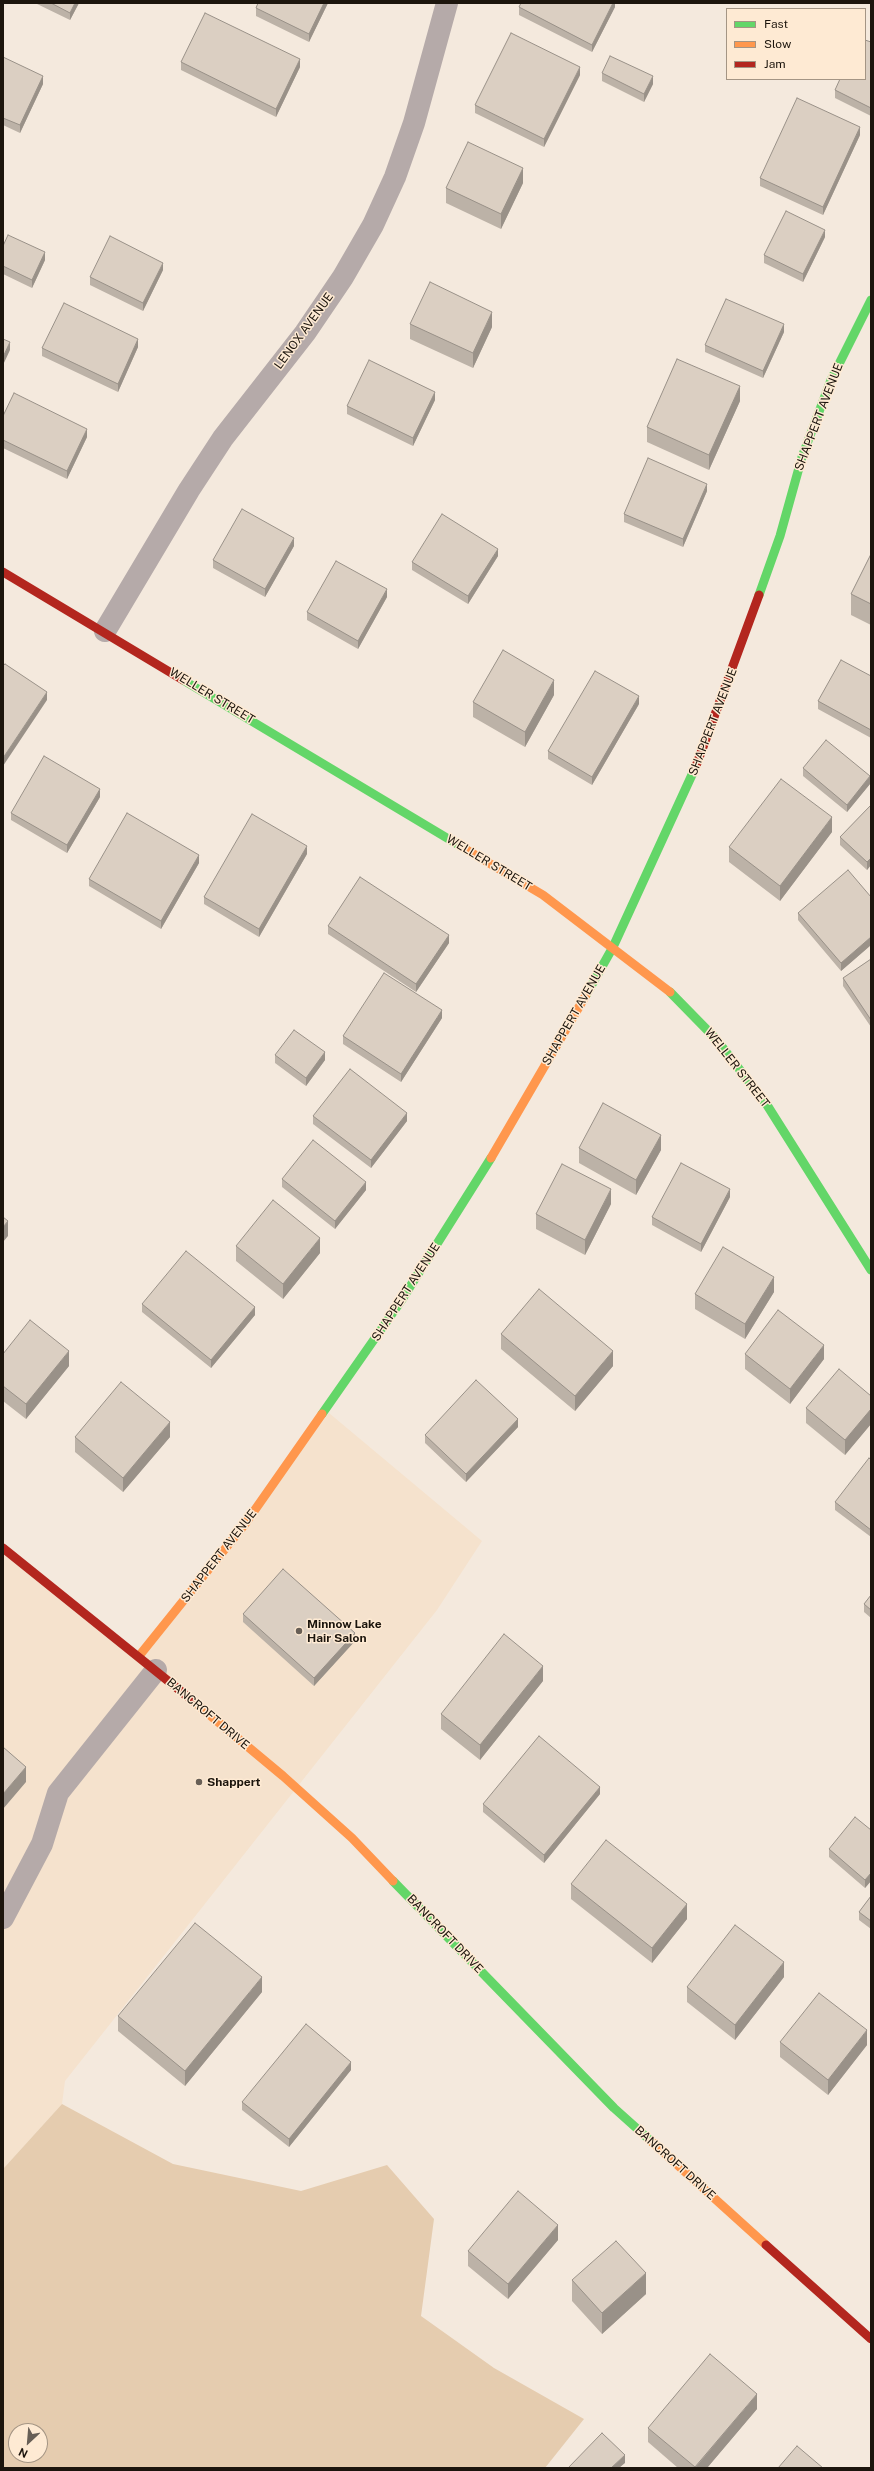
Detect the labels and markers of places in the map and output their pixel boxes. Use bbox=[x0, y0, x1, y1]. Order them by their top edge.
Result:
place label: Minnow Lake Hair Salon bbox=[307, 1617, 382, 1645]
marker: Minnow Lake Hair Salon bbox=[294, 1626, 304, 1636]
place label: Shappert bbox=[207, 1775, 261, 1789]
marker: Shappert bbox=[194, 1777, 204, 1787]

